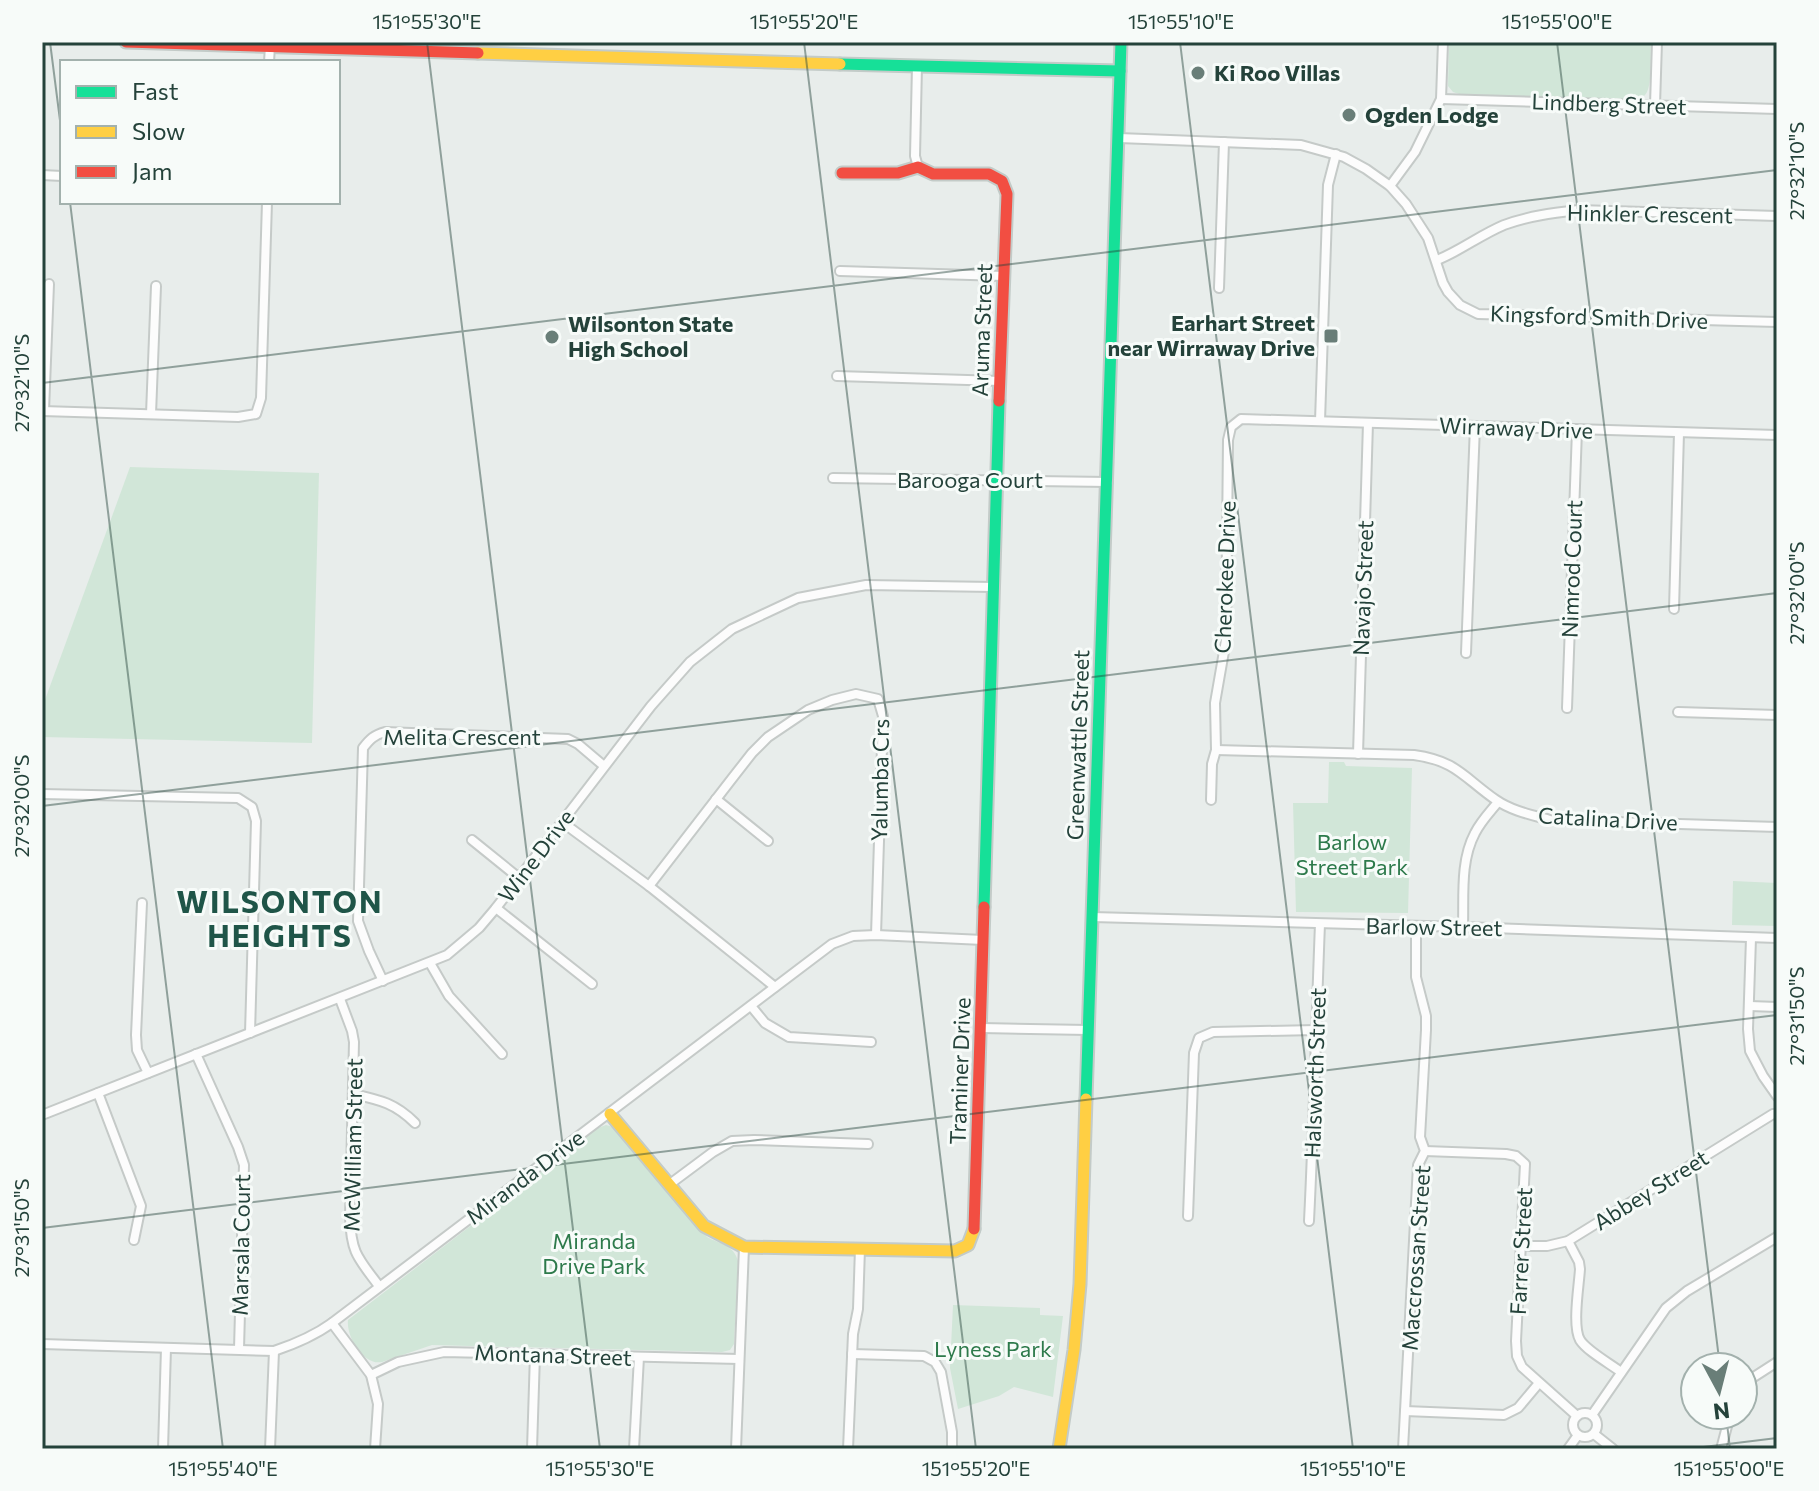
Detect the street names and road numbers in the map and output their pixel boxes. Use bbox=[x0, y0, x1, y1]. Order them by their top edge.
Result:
street label: Lindberg Street bbox=[1531, 87, 1687, 120]
street label: Hinkler Crescent bbox=[1567, 199, 1733, 228]
street label: Aruma Street bbox=[966, 263, 997, 397]
street label: Kingsford Smith Drive bbox=[1489, 299, 1709, 334]
street label: Wirraway Drive bbox=[1439, 411, 1593, 444]
street label: Barooga Court bbox=[897, 466, 1043, 493]
street label: Nimrod Court bbox=[1556, 499, 1587, 639]
street label: Cherokee Drive bbox=[1208, 500, 1241, 654]
street label: Navajo Street bbox=[1347, 520, 1378, 656]
street label: Greenwattle Street bbox=[1061, 649, 1094, 841]
street label: Yalumba Crs bbox=[865, 718, 894, 842]
street label: Melita Crescent bbox=[383, 723, 541, 750]
street label: Catalina Drive bbox=[1538, 801, 1679, 836]
street label: Wine Drive bbox=[492, 804, 579, 908]
street label: Barlow Street bbox=[1365, 912, 1503, 941]
street label: Halsworth Street bbox=[1298, 987, 1331, 1159]
street label: Traminer Drive bbox=[943, 997, 976, 1145]
street label: McWilliam Street bbox=[337, 1058, 368, 1232]
street label: Miranda Drive bbox=[460, 1123, 589, 1230]
street label: Abbey Street bbox=[1588, 1144, 1713, 1236]
street label: Maccrossan Street bbox=[1396, 1164, 1435, 1352]
street label: Marsala Court bbox=[226, 1174, 255, 1316]
street label: Farrer Street bbox=[1504, 1187, 1537, 1315]
street label: Montana Street bbox=[474, 1338, 632, 1371]

